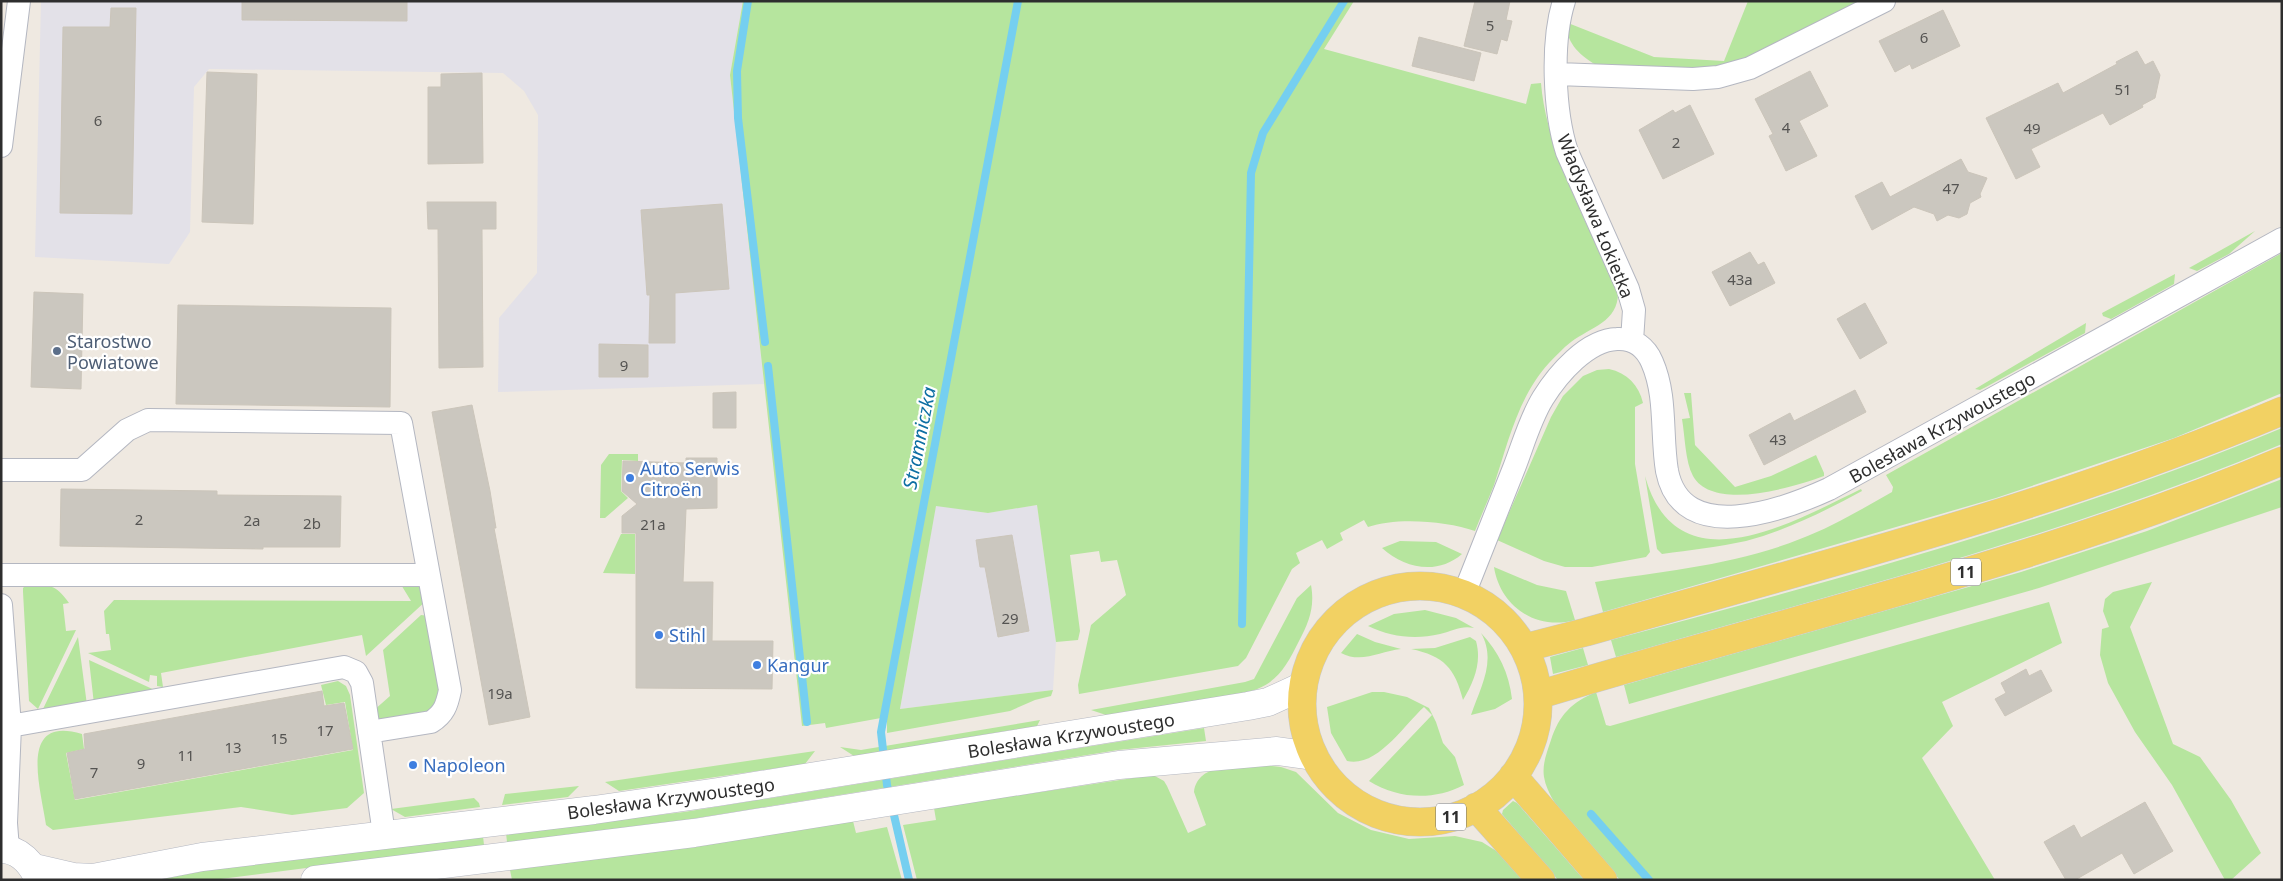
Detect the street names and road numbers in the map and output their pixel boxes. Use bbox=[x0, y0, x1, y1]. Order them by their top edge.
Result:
street label: Władysława Łokietka bbox=[1552, 130, 1640, 302]
street label: Bolesława Krzywoustego bbox=[1845, 366, 2039, 488]
road number: 11 bbox=[1951, 558, 1981, 586]
street label: Bolesława Krzywoustego bbox=[966, 707, 1176, 763]
street label: Bolesława Krzywoustego bbox=[566, 772, 776, 824]
road number: 11 bbox=[1436, 804, 1466, 830]

